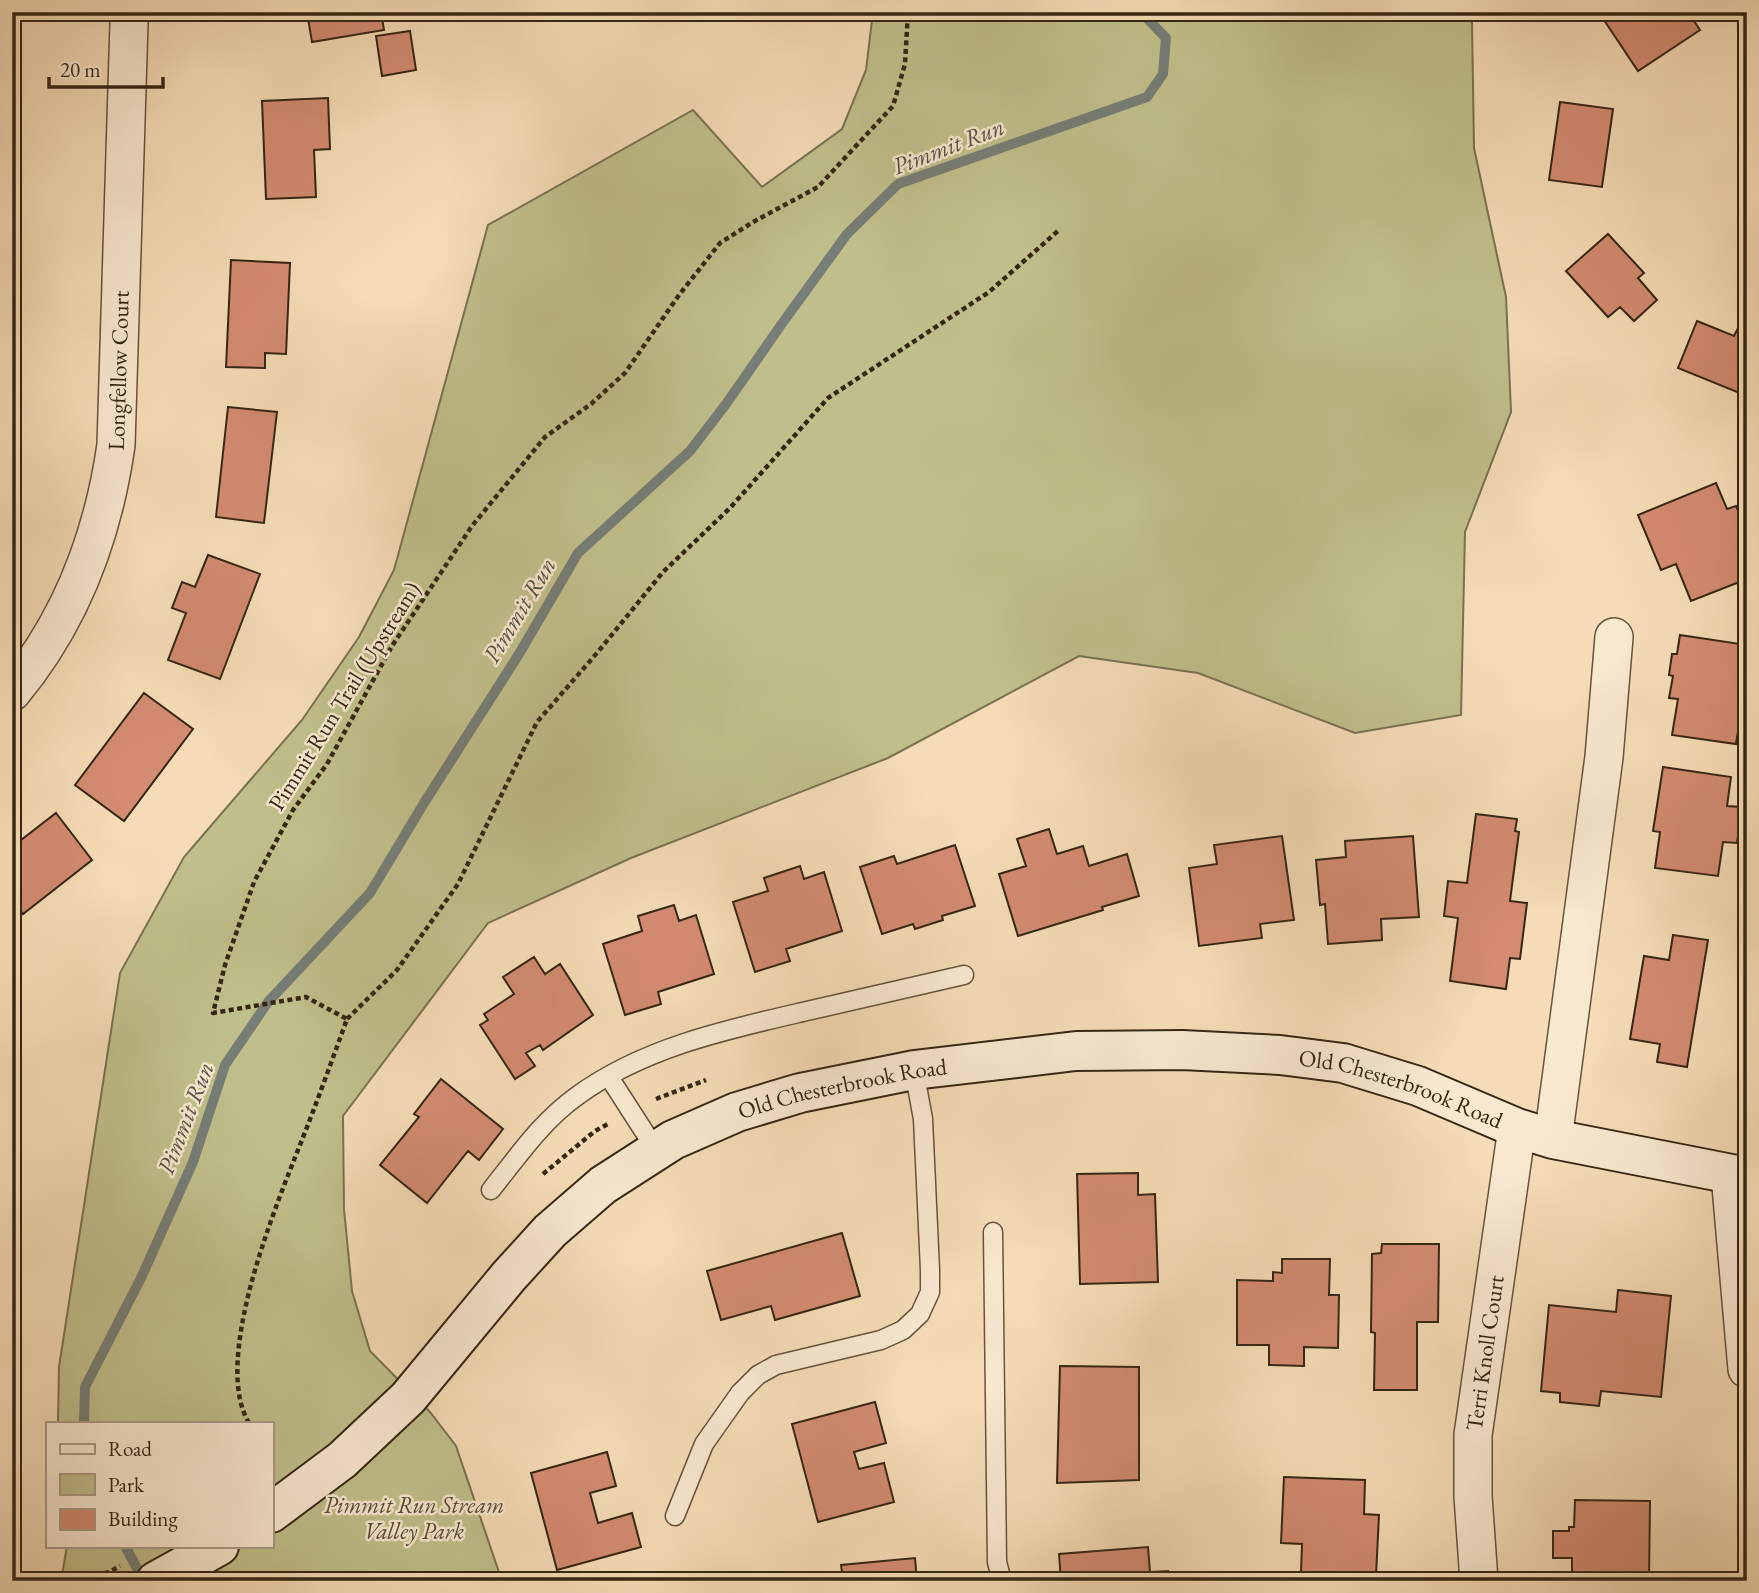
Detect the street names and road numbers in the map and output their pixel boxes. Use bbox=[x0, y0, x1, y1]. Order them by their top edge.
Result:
street label: Longfellow Court bbox=[101, 289, 136, 451]
street label: Pimmit Run Trail (Upstream) bbox=[261, 576, 427, 816]
street label: Old Chesterbrook Road bbox=[1297, 1043, 1508, 1135]
street label: Old Chesterbrook Road bbox=[734, 1051, 949, 1126]
street label: Terri Knoll Court bbox=[1459, 1272, 1511, 1433]

